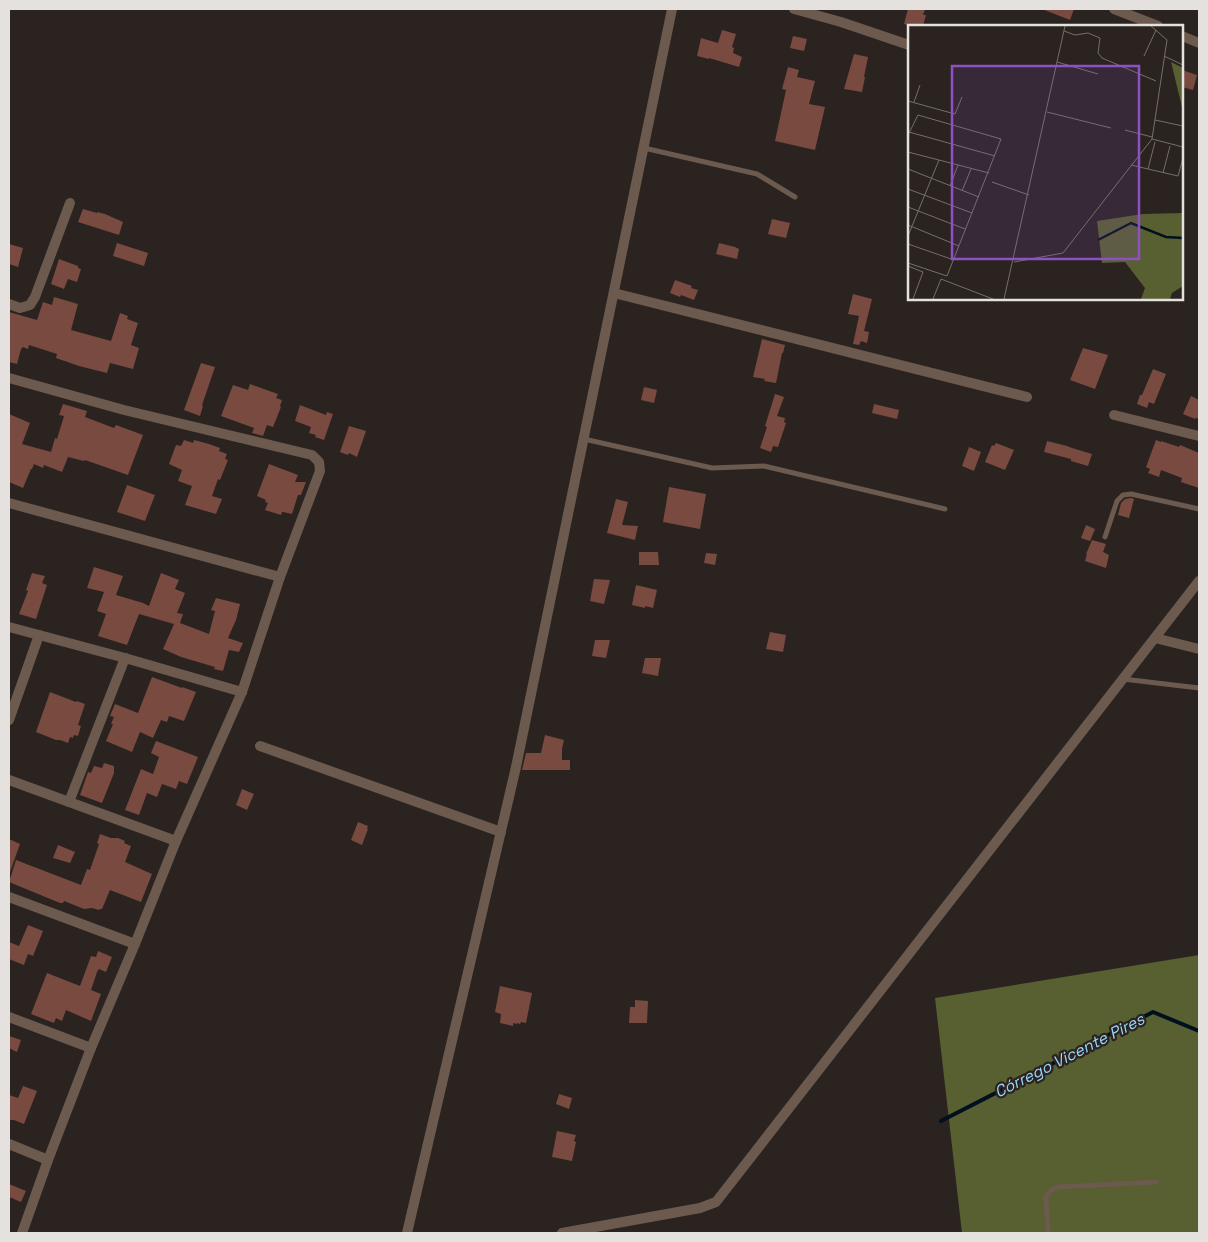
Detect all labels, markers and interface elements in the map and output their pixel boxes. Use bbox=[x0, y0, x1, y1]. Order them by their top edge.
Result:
inset map bbox=[908, 25, 1183, 300]
water label: Córrego Vicente Pires bbox=[991, 1008, 1148, 1102]

